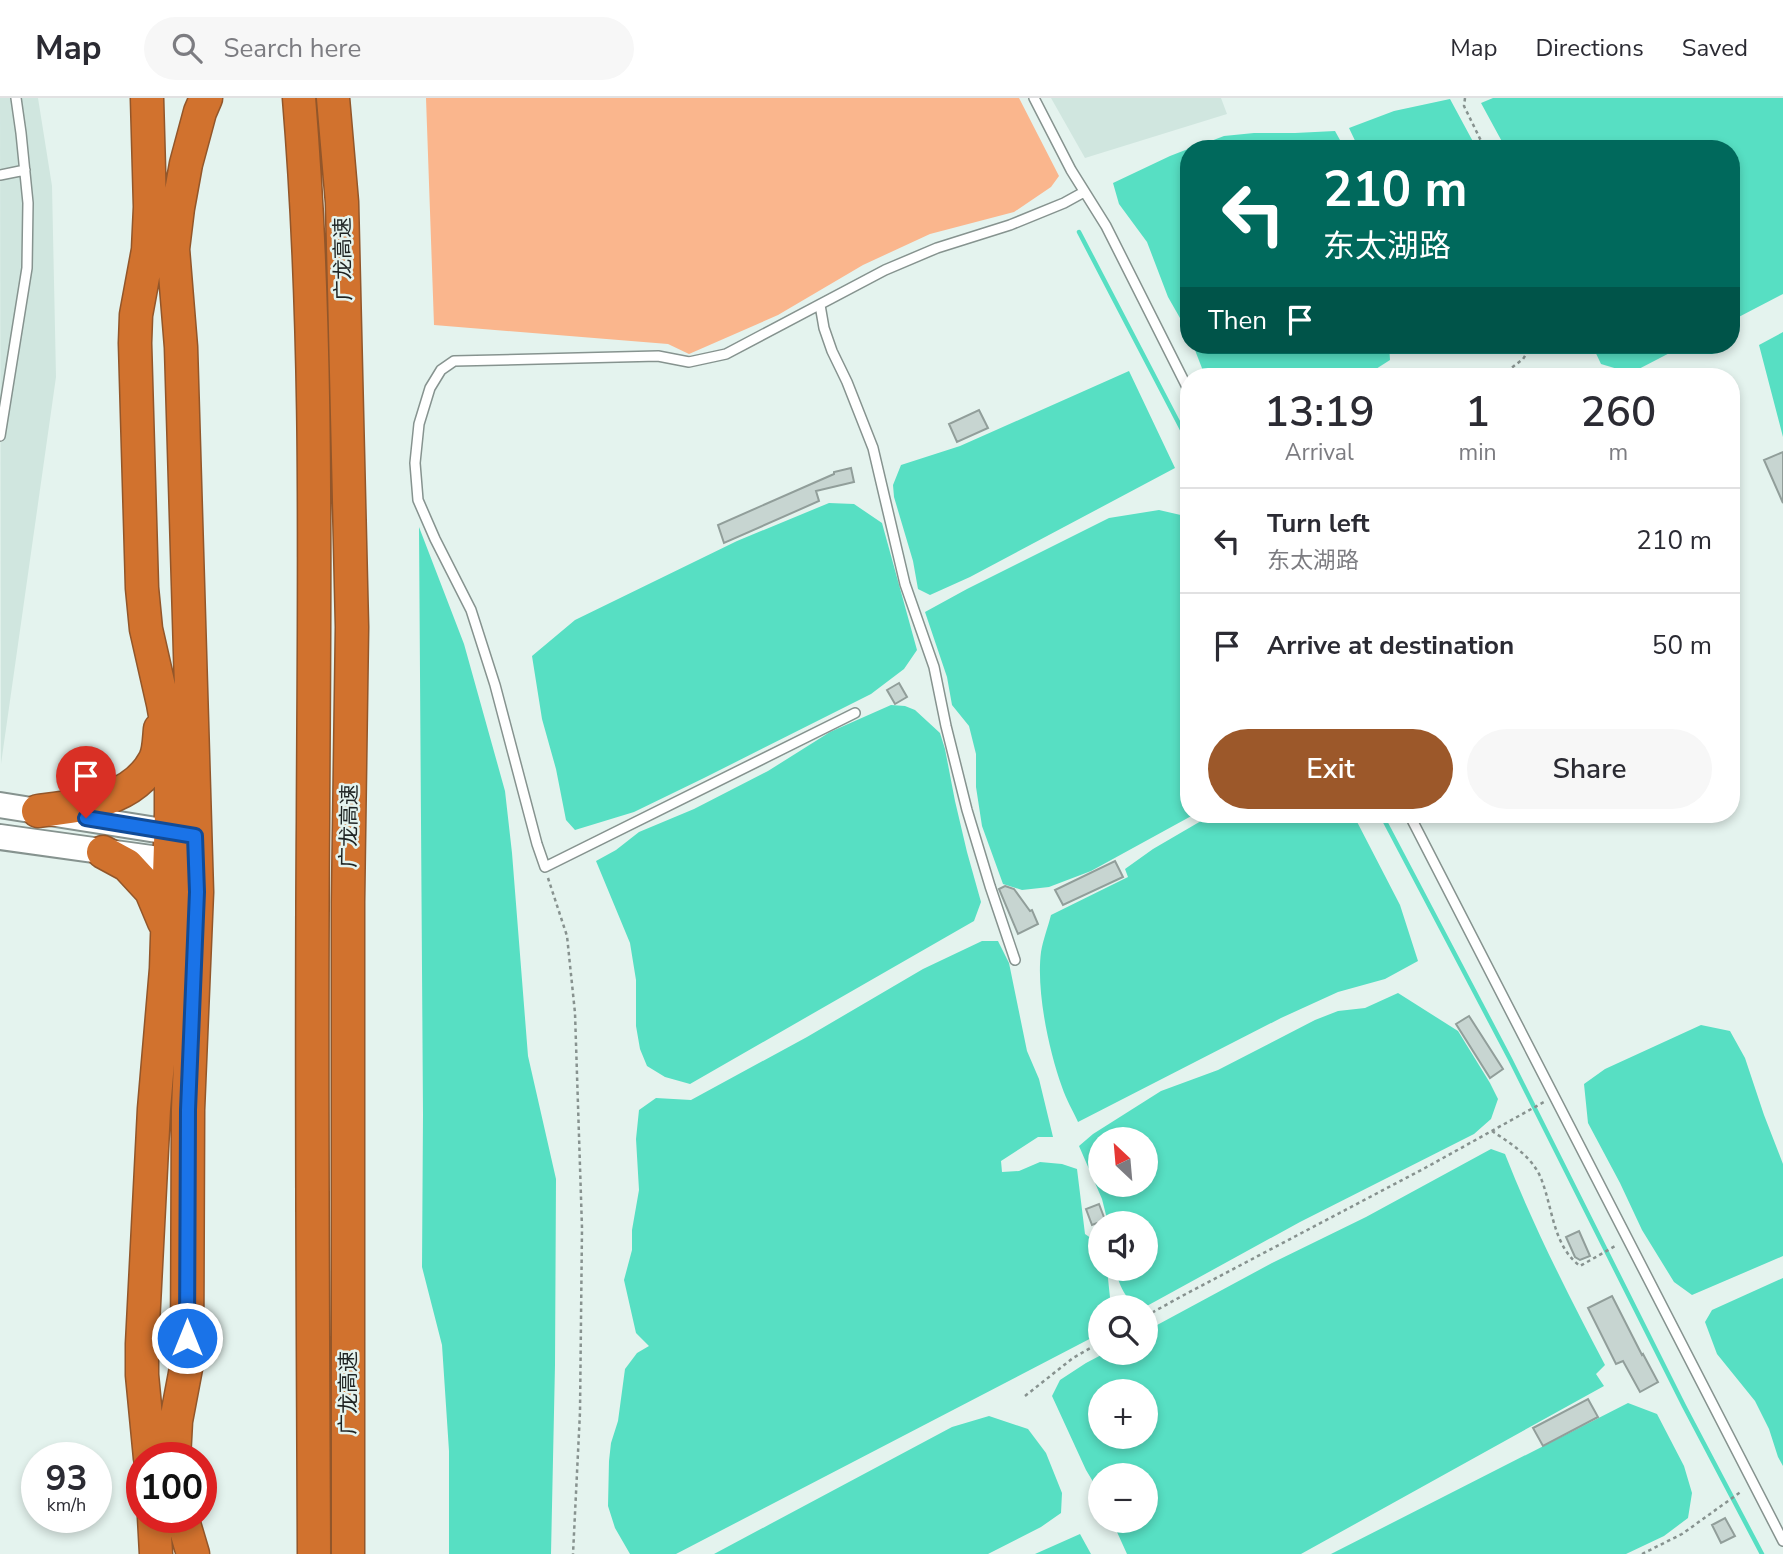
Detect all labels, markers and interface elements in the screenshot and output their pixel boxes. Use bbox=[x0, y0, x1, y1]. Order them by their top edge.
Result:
search box bbox=[144, 17, 634, 80]
text: Map bbox=[35, 26, 102, 71]
icon: search bbox=[168, 29, 206, 67]
text: Search here bbox=[224, 31, 361, 66]
text: Map bbox=[1450, 32, 1497, 64]
text: Directions bbox=[1535, 32, 1644, 64]
text: Saved bbox=[1682, 32, 1748, 64]
text: 210 m bbox=[1323, 156, 1467, 223]
icon: left bbox=[1208, 168, 1299, 259]
street label: 广龙高速 bbox=[328, 217, 358, 301]
text: 东太湖路 bbox=[1323, 225, 1451, 268]
icon: arrive bbox=[1281, 301, 1319, 339]
text: Then bbox=[1208, 303, 1267, 338]
text: 13:19 bbox=[1264, 384, 1375, 441]
text: 1 bbox=[1465, 384, 1490, 441]
text: 260 bbox=[1580, 384, 1656, 441]
text: Arrival bbox=[1285, 437, 1354, 468]
text: min bbox=[1459, 437, 1497, 468]
text: m bbox=[1608, 437, 1628, 468]
text: Turn left bbox=[1267, 506, 1370, 541]
icon: left bbox=[1208, 522, 1246, 560]
text: 210 m bbox=[1636, 523, 1712, 558]
text: 东太湖路 bbox=[1267, 545, 1359, 576]
icon: arrive bbox=[1208, 627, 1246, 665]
text: Arrive at destination bbox=[1267, 628, 1514, 663]
text: 50 m bbox=[1652, 628, 1712, 663]
button: Exit bbox=[1208, 729, 1453, 809]
button: Share bbox=[1467, 729, 1712, 809]
pin bbox=[56, 746, 116, 818]
icon: arrive bbox=[67, 757, 105, 795]
street label: 广龙高速 bbox=[334, 784, 364, 868]
north arrow bbox=[1088, 1127, 1158, 1197]
map controls bbox=[1088, 1127, 1158, 1533]
button: sound bbox=[1088, 1211, 1158, 1281]
button: search bbox=[1088, 1295, 1158, 1365]
position arrow bbox=[150, 1301, 224, 1375]
street label: 广龙高速 bbox=[334, 1351, 362, 1435]
button: + bbox=[1088, 1379, 1158, 1449]
speed limit sign: 100 bbox=[126, 1442, 217, 1533]
text: 93 bbox=[45, 1455, 88, 1502]
button: − bbox=[1088, 1463, 1158, 1533]
text: km/h bbox=[47, 1493, 86, 1517]

